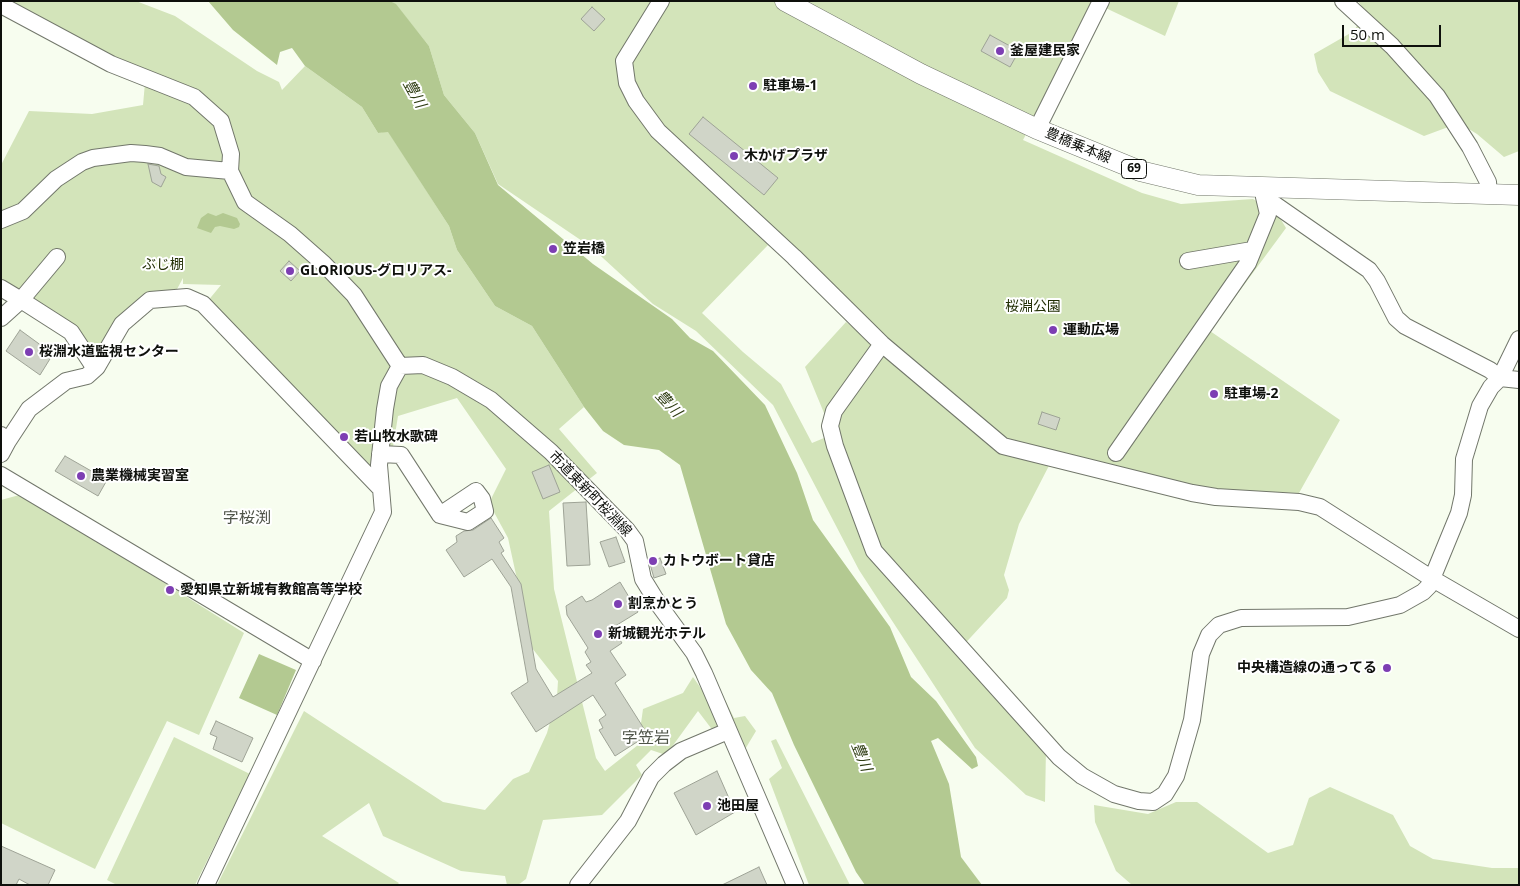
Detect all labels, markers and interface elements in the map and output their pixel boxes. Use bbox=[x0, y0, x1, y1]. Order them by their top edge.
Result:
scale bar bbox=[1345, 15, 1444, 47]
text: 50 m bbox=[1350, 24, 1385, 44]
place label: 釜屋建民家 bbox=[1010, 43, 1080, 59]
marker: 釜屋建民家 bbox=[994, 45, 1006, 57]
water label: 豊川 bbox=[399, 77, 429, 111]
place label: 駐車場-1 bbox=[763, 78, 818, 94]
marker: 駐車場-1 bbox=[747, 80, 759, 92]
street label: 豊橋乗本線 bbox=[1043, 125, 1113, 167]
place label: 木かげプラザ bbox=[744, 148, 828, 164]
marker: 木かげプラザ bbox=[728, 150, 740, 162]
road number: 69 bbox=[1122, 160, 1146, 178]
place label: 笠岩橋 bbox=[563, 241, 605, 257]
marker: 笠岩橋 bbox=[547, 243, 559, 255]
park label: ぶじ棚 bbox=[142, 257, 184, 273]
place label: GLORIOUS-グロリアス- bbox=[300, 263, 452, 279]
marker: GLORIOUS-グロリアス- bbox=[284, 265, 296, 277]
park label: 桜淵公園 bbox=[1005, 299, 1061, 315]
place label: 運動広場 bbox=[1063, 322, 1119, 338]
marker: 運動広場 bbox=[1047, 324, 1059, 336]
place label: 桜淵水道監視センター bbox=[39, 344, 179, 360]
marker: 桜淵水道監視センター bbox=[23, 346, 35, 358]
place label: 駐車場-2 bbox=[1224, 386, 1279, 402]
water label: 豊川 bbox=[651, 387, 685, 421]
marker: 駐車場-2 bbox=[1208, 388, 1220, 400]
place label: 若山牧水歌碑 bbox=[354, 429, 438, 445]
marker: 若山牧水歌碑 bbox=[338, 431, 350, 443]
street label: 市道東新町桜淵線 bbox=[545, 448, 635, 540]
place label: 農業機械実習室 bbox=[91, 468, 189, 484]
marker: 農業機械実習室 bbox=[75, 470, 87, 482]
district label: 字桜渕 bbox=[223, 508, 271, 528]
place label: カトウボート貸店 bbox=[663, 553, 775, 569]
marker: カトウボート貸店 bbox=[647, 555, 659, 567]
place label: 愛知県立新城有教館高等学校 bbox=[180, 582, 362, 598]
marker: 愛知県立新城有教館高等学校 bbox=[164, 584, 176, 596]
place label: 割烹かとう bbox=[628, 596, 698, 612]
marker: 割烹かとう bbox=[612, 598, 624, 610]
place label: 新城観光ホテル bbox=[608, 626, 706, 642]
marker: 新城観光ホテル bbox=[592, 628, 604, 640]
place label: 中央構造線の通ってる bbox=[1237, 660, 1377, 676]
marker: 中央構造線の通ってる bbox=[1381, 662, 1393, 674]
district label: 字笠岩 bbox=[622, 728, 670, 748]
water label: 豊川 bbox=[847, 740, 875, 774]
place label: 池田屋 bbox=[717, 798, 759, 814]
marker: 池田屋 bbox=[701, 800, 713, 812]

